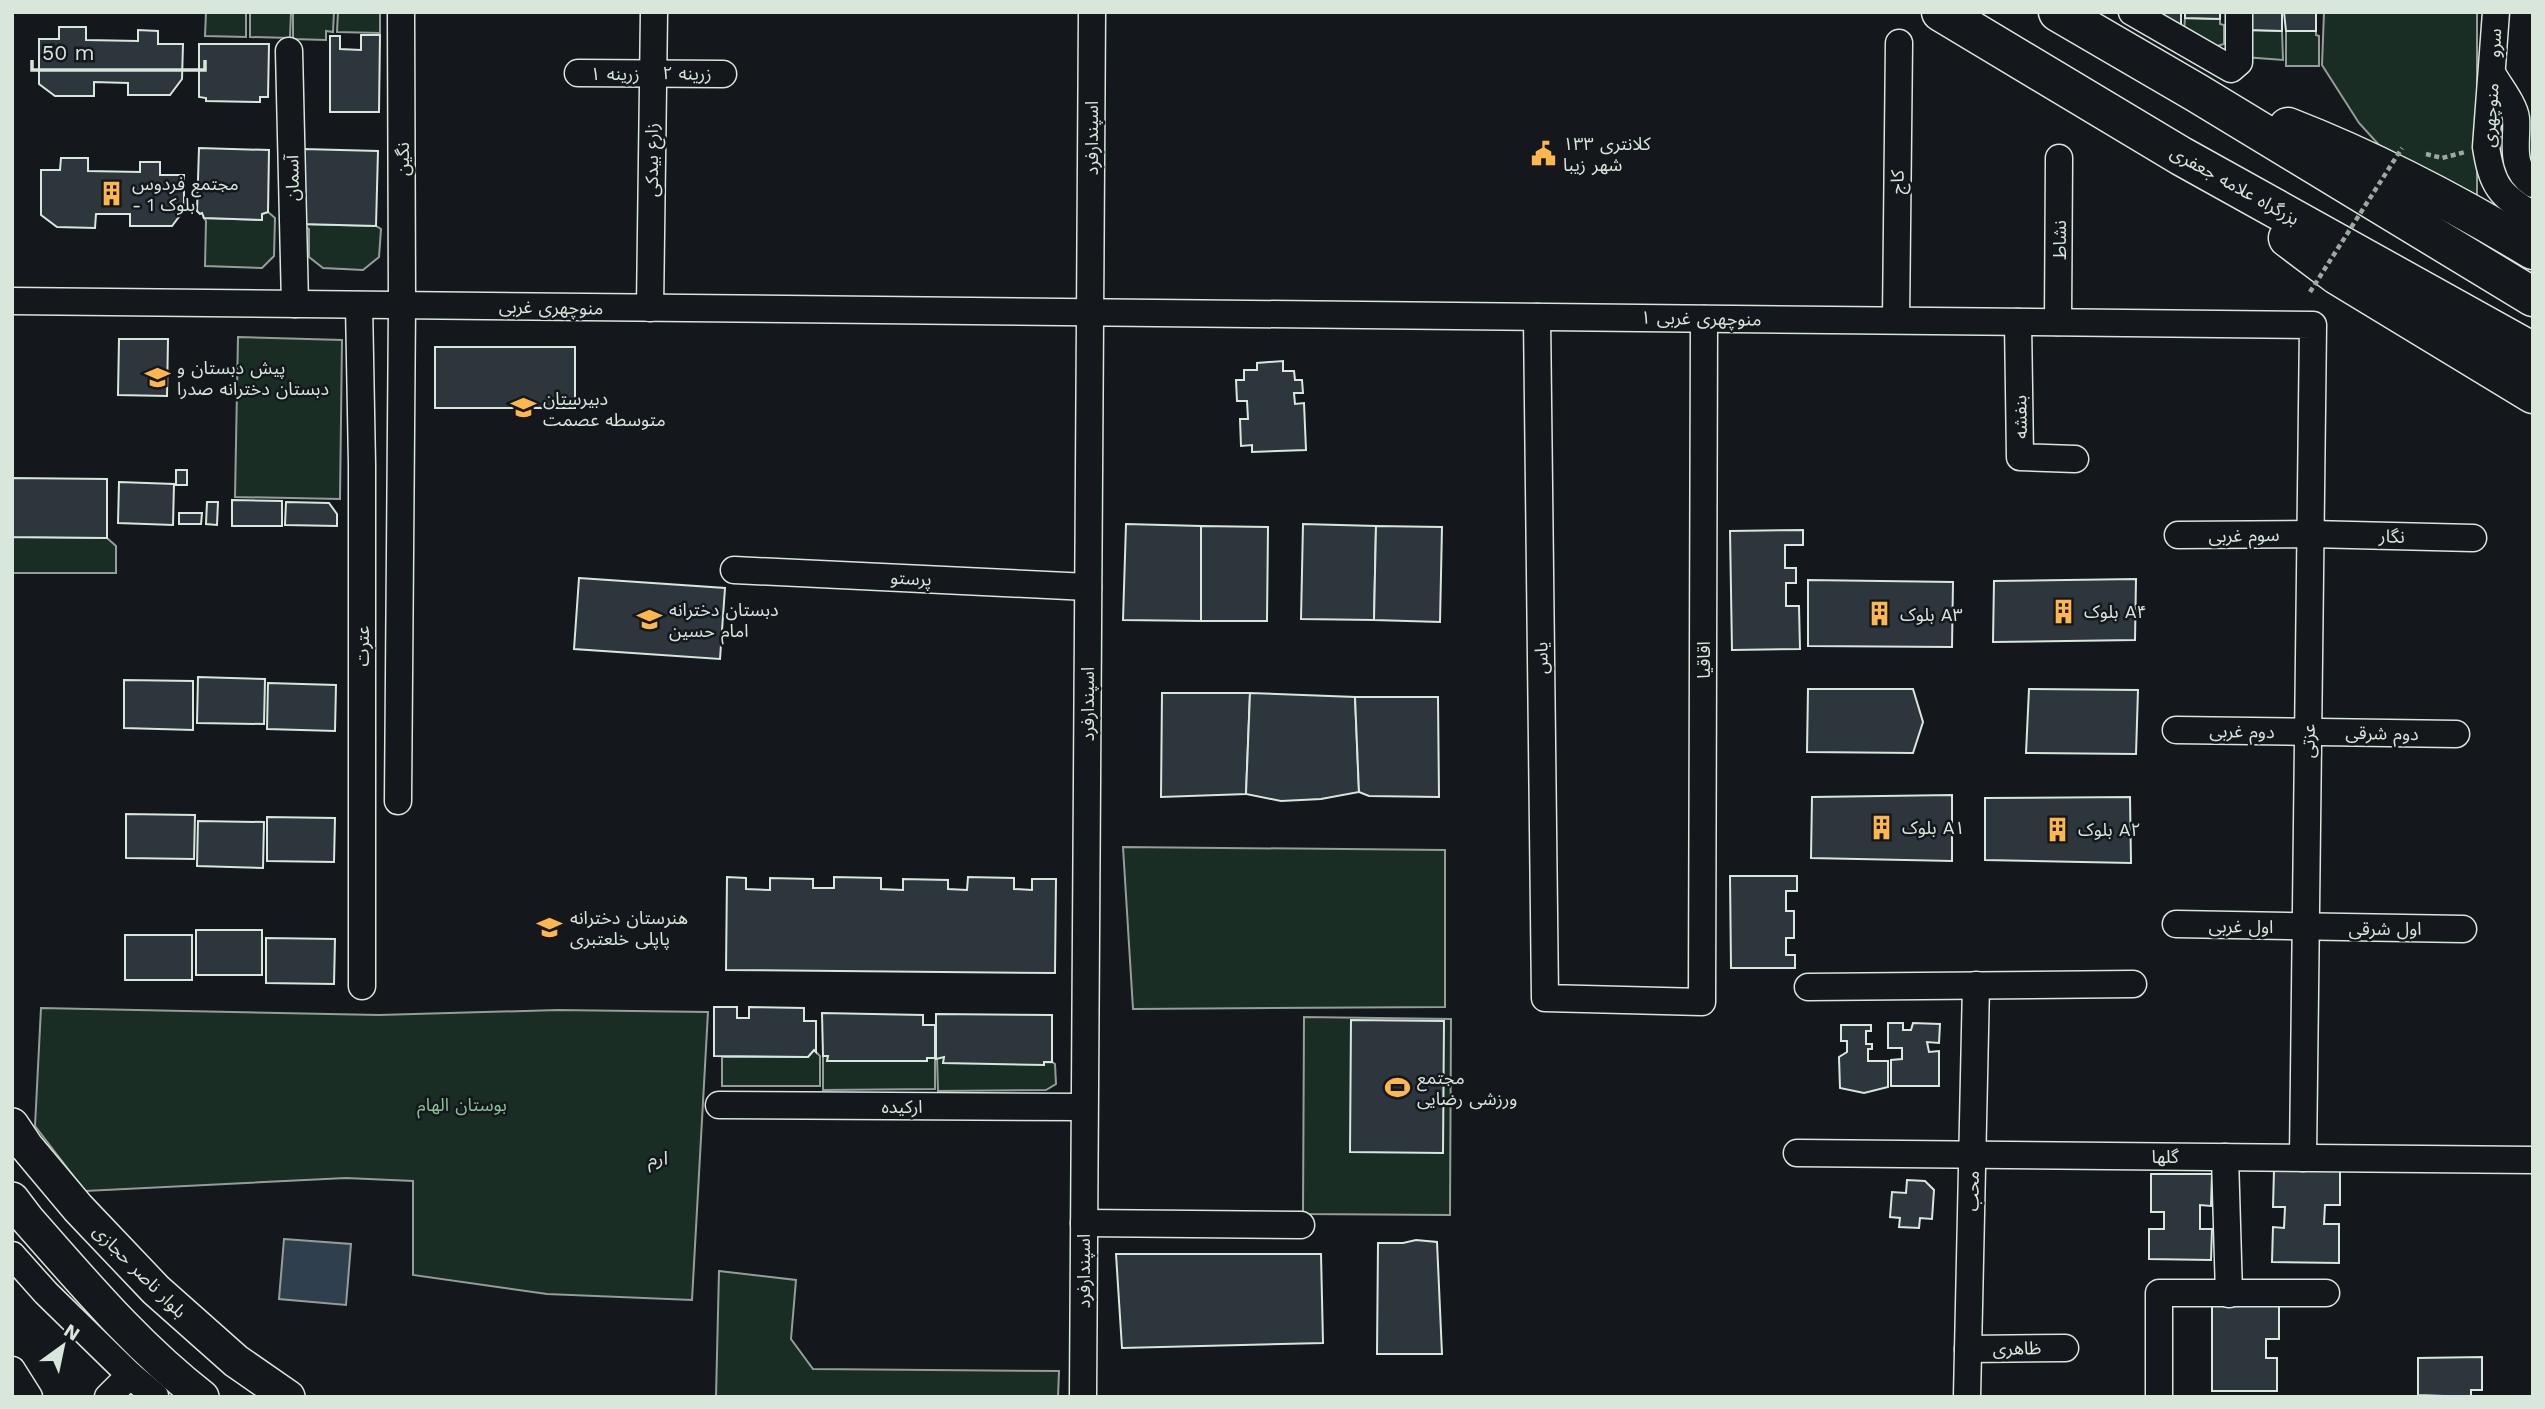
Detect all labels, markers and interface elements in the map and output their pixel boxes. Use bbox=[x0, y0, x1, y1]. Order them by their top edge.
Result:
scale bar bbox=[32, 28, 205, 72]
street label: سرو bbox=[2483, 28, 2506, 58]
text: 50 m bbox=[42, 40, 94, 65]
street label: زرینه ۲ bbox=[662, 62, 712, 85]
street label: زرینه ۱ bbox=[590, 63, 640, 85]
street label: منوچهری bbox=[2477, 82, 2504, 148]
street label: اسپندارفرد bbox=[1081, 101, 1103, 175]
street label: زارع بیدکی bbox=[641, 123, 666, 197]
place label: کلانتری ۱۳۳ شهر زیبا bbox=[1563, 133, 1651, 176]
public building icon: کلانتری ۱۳۳ شهر زیبا bbox=[1529, 139, 1557, 167]
street label: بزرگراه علامه جعفری bbox=[2167, 141, 2303, 230]
street label: نگین bbox=[392, 142, 414, 176]
street label: آسمان bbox=[281, 154, 304, 201]
street label: کاج bbox=[1886, 169, 1911, 194]
place label: مجتمع فردوس - بلوک 1 bbox=[132, 173, 239, 216]
building icon: مجتمع فردوس - بلوک 1 bbox=[98, 179, 126, 207]
street label: نشاط bbox=[2049, 220, 2070, 260]
street label: منوچهری غربی bbox=[499, 296, 603, 319]
street label: منوچهری غربی ۱ bbox=[1640, 306, 1762, 331]
place label: پیش دبستان و دبستان دخترانه صدرا bbox=[177, 357, 329, 400]
school or university icon: پیش دبستان و دبستان دخترانه صدرا bbox=[143, 363, 171, 391]
place label: دبیرستان متوسطه عصمت bbox=[543, 388, 666, 431]
school or university icon: دبیرستان متوسطه عصمت bbox=[509, 394, 537, 422]
street label: بنفشه bbox=[2009, 395, 2031, 439]
street label: سوم غربی bbox=[2208, 524, 2280, 550]
street label: نگار bbox=[2378, 525, 2405, 548]
street label: پرستو bbox=[890, 566, 932, 591]
building icon: بلوک A۴ bbox=[2050, 597, 2078, 625]
place label: دبستان دخترانه امام حسین bbox=[669, 599, 779, 645]
building icon: بلوک A۳ bbox=[1866, 600, 1894, 628]
place label: بلوک A۴ bbox=[2084, 601, 2147, 623]
place label: بلوک A۳ bbox=[1900, 604, 1963, 626]
school or university icon: دبستان دخترانه امام حسین bbox=[635, 605, 663, 633]
street label: عترت bbox=[352, 626, 374, 666]
street label: اقاقیا bbox=[1693, 641, 1714, 679]
street label: یاس bbox=[1530, 642, 1553, 674]
street label: اسپندارفرد bbox=[1077, 667, 1099, 741]
street label: دوم غربی bbox=[2209, 720, 2275, 746]
street label: دوم شرقی bbox=[2345, 722, 2419, 748]
street label: عزتی bbox=[2297, 724, 2320, 758]
building icon: بلوک A۱ bbox=[1868, 813, 1896, 841]
building icon: بلوک A۲ bbox=[2044, 815, 2072, 843]
place label: بلوک A۱ bbox=[1902, 817, 1965, 839]
place label: بلوک A۲ bbox=[2078, 819, 2141, 841]
place label: هنرستان دخترانه پاپلی خلعتبری bbox=[570, 907, 688, 950]
school or university icon: هنرستان دخترانه پاپلی خلعتبری bbox=[536, 913, 564, 941]
street label: اول غربی bbox=[2208, 915, 2274, 938]
street label: اول شرقی bbox=[2349, 918, 2421, 940]
place label: مجتمع ورزشی رضایی bbox=[1417, 1067, 1517, 1110]
sports icon: مجتمع ورزشی رضایی bbox=[1383, 1073, 1411, 1101]
park label: بوستان الهام bbox=[417, 1094, 507, 1119]
street label: ارکیده bbox=[881, 1096, 923, 1118]
street label: گلها bbox=[2151, 1146, 2179, 1167]
district label: ارم bbox=[648, 1147, 668, 1173]
street label: محب bbox=[1961, 1171, 1983, 1211]
street label: بلوار ناصر حجازی bbox=[88, 1220, 191, 1323]
street label: اسپندارفرد bbox=[1073, 1234, 1095, 1308]
north arrow bbox=[28, 1311, 98, 1381]
text: N bbox=[60, 1319, 84, 1346]
street label: ظاهری bbox=[1993, 1337, 2041, 1360]

